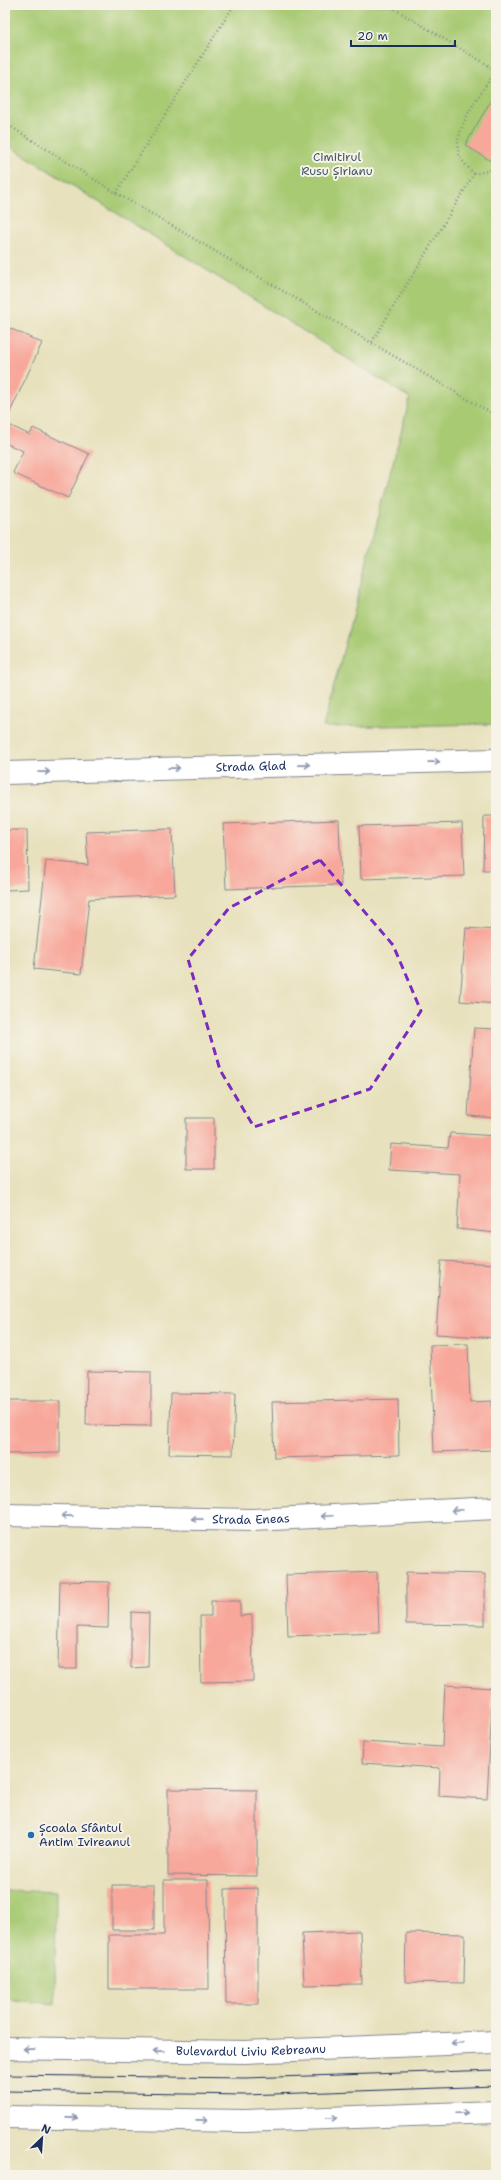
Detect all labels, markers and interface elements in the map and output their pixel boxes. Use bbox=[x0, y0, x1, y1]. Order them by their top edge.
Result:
scale bar bbox=[351, 22, 455, 48]
text: 20 m bbox=[357, 28, 388, 44]
park label: Cimitirul Rusu Șirianu bbox=[301, 149, 373, 179]
street label: Strada Glad bbox=[215, 758, 287, 775]
one-way arrow bbox=[427, 758, 440, 765]
one-way arrow bbox=[297, 761, 310, 769]
one-way arrow bbox=[167, 765, 180, 772]
one-way arrow bbox=[37, 768, 50, 776]
one-way arrow bbox=[451, 1506, 464, 1514]
street label: Strada Eneas bbox=[212, 1510, 290, 1528]
one-way arrow bbox=[61, 1513, 74, 1520]
one-way arrow bbox=[321, 1513, 334, 1520]
one-way arrow bbox=[191, 1515, 204, 1523]
place label: Școala Sfântul Antim Ivireanul bbox=[39, 1820, 130, 1850]
marker: Școala Sfântul Antim Ivireanul bbox=[26, 1830, 36, 1840]
one-way arrow bbox=[451, 2040, 464, 2047]
street label: Bulevardul Liviu Rebreanu bbox=[176, 2041, 326, 2060]
one-way arrow bbox=[23, 2045, 36, 2052]
one-way arrow bbox=[153, 2047, 166, 2055]
one-way arrow bbox=[455, 2110, 468, 2117]
one-way arrow bbox=[65, 2114, 78, 2122]
one-way arrow bbox=[325, 2114, 338, 2122]
one-way arrow bbox=[195, 2117, 208, 2124]
north arrow bbox=[22, 2118, 62, 2158]
text: N bbox=[39, 2121, 53, 2138]

